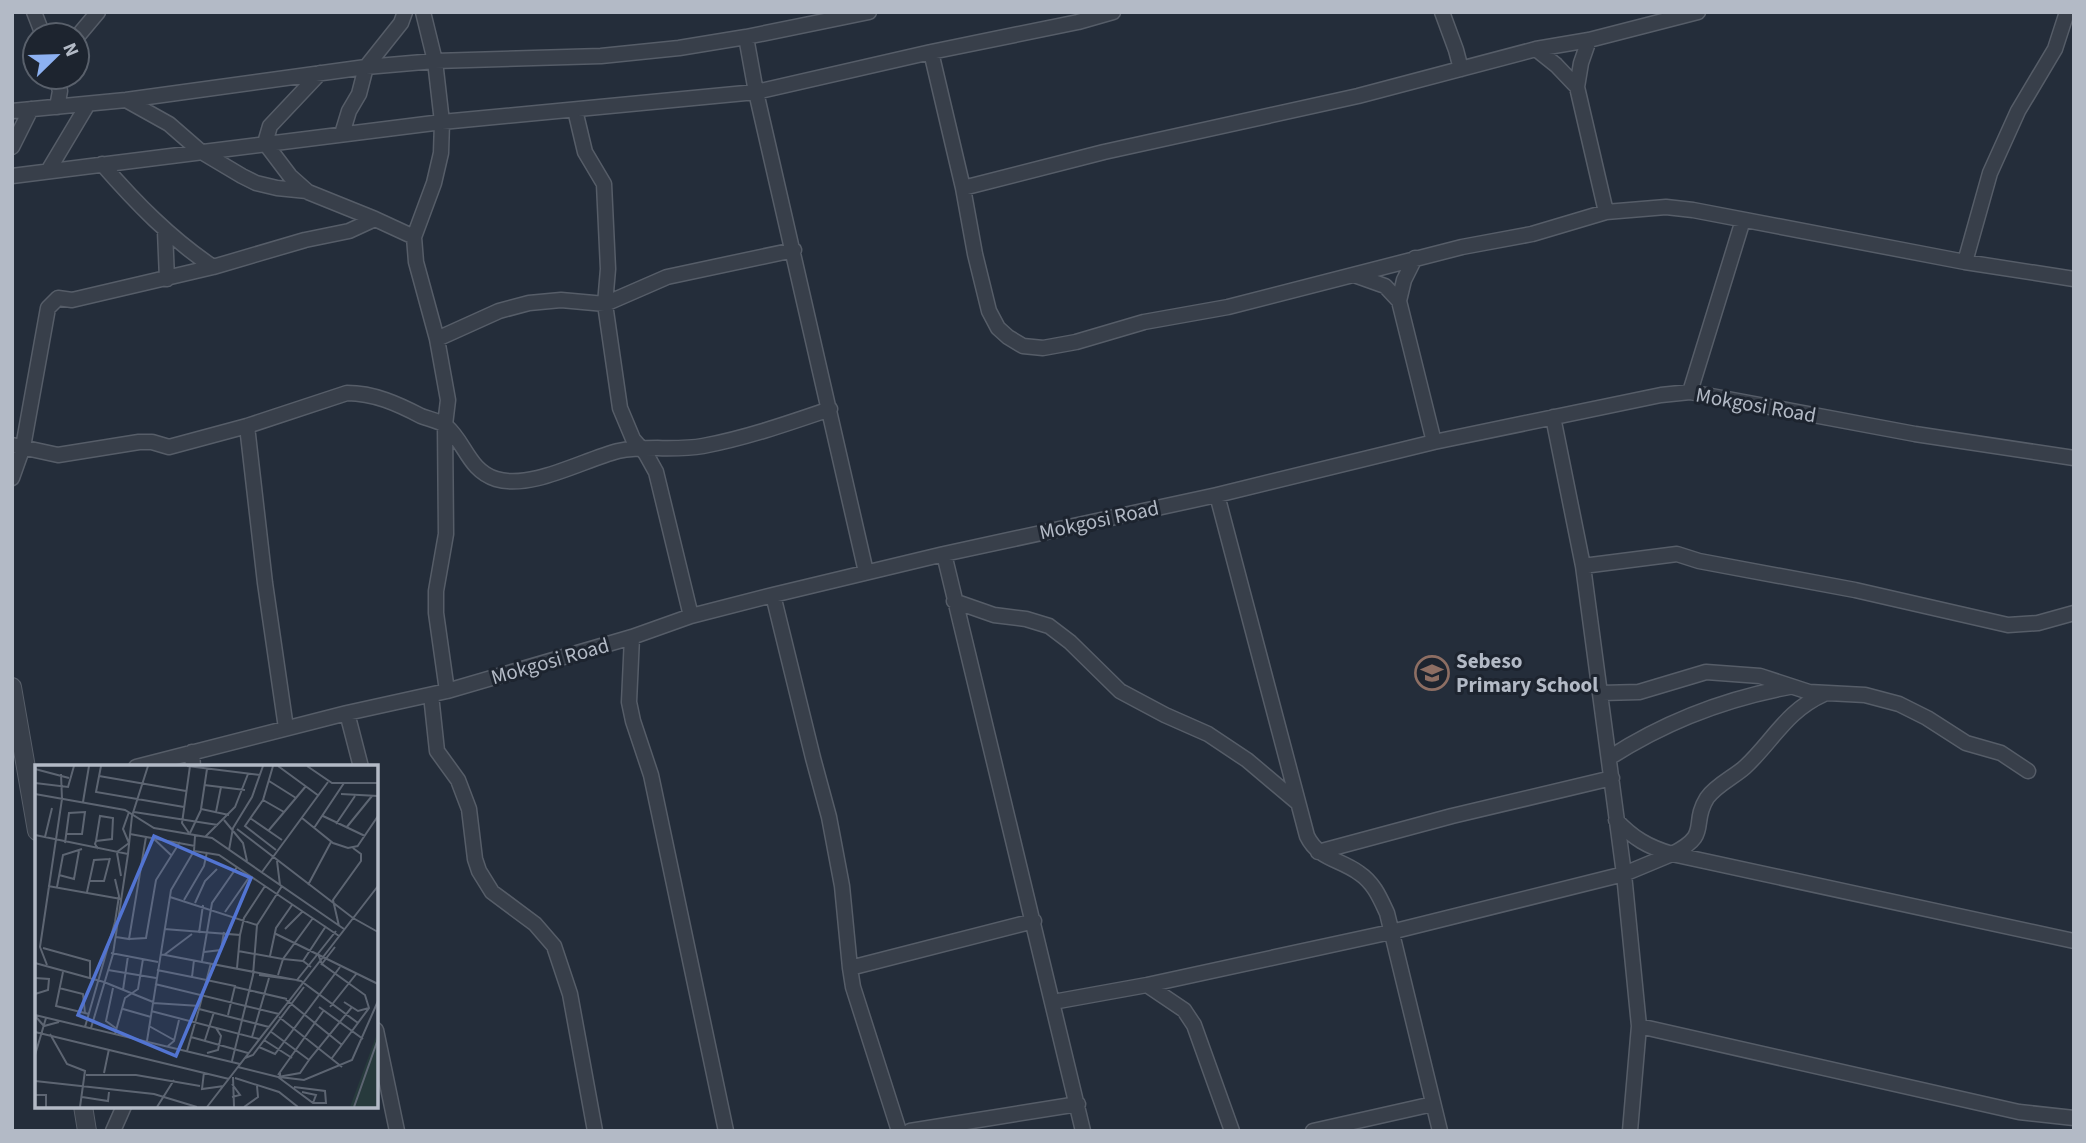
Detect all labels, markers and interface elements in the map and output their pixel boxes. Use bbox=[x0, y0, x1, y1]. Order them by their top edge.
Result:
north arrow bbox=[21, 21, 91, 91]
text: N bbox=[55, 39, 85, 61]
street label: Mokgosi Road bbox=[1693, 380, 1819, 430]
street label: Mokgosi Road bbox=[1036, 493, 1162, 547]
street label: Mokgosi Road bbox=[487, 630, 613, 692]
place label: Sebeso Primary School bbox=[1456, 646, 1598, 700]
school or university icon: Sebeso Primary School bbox=[1413, 654, 1451, 692]
inset map bbox=[35, 765, 378, 1108]

